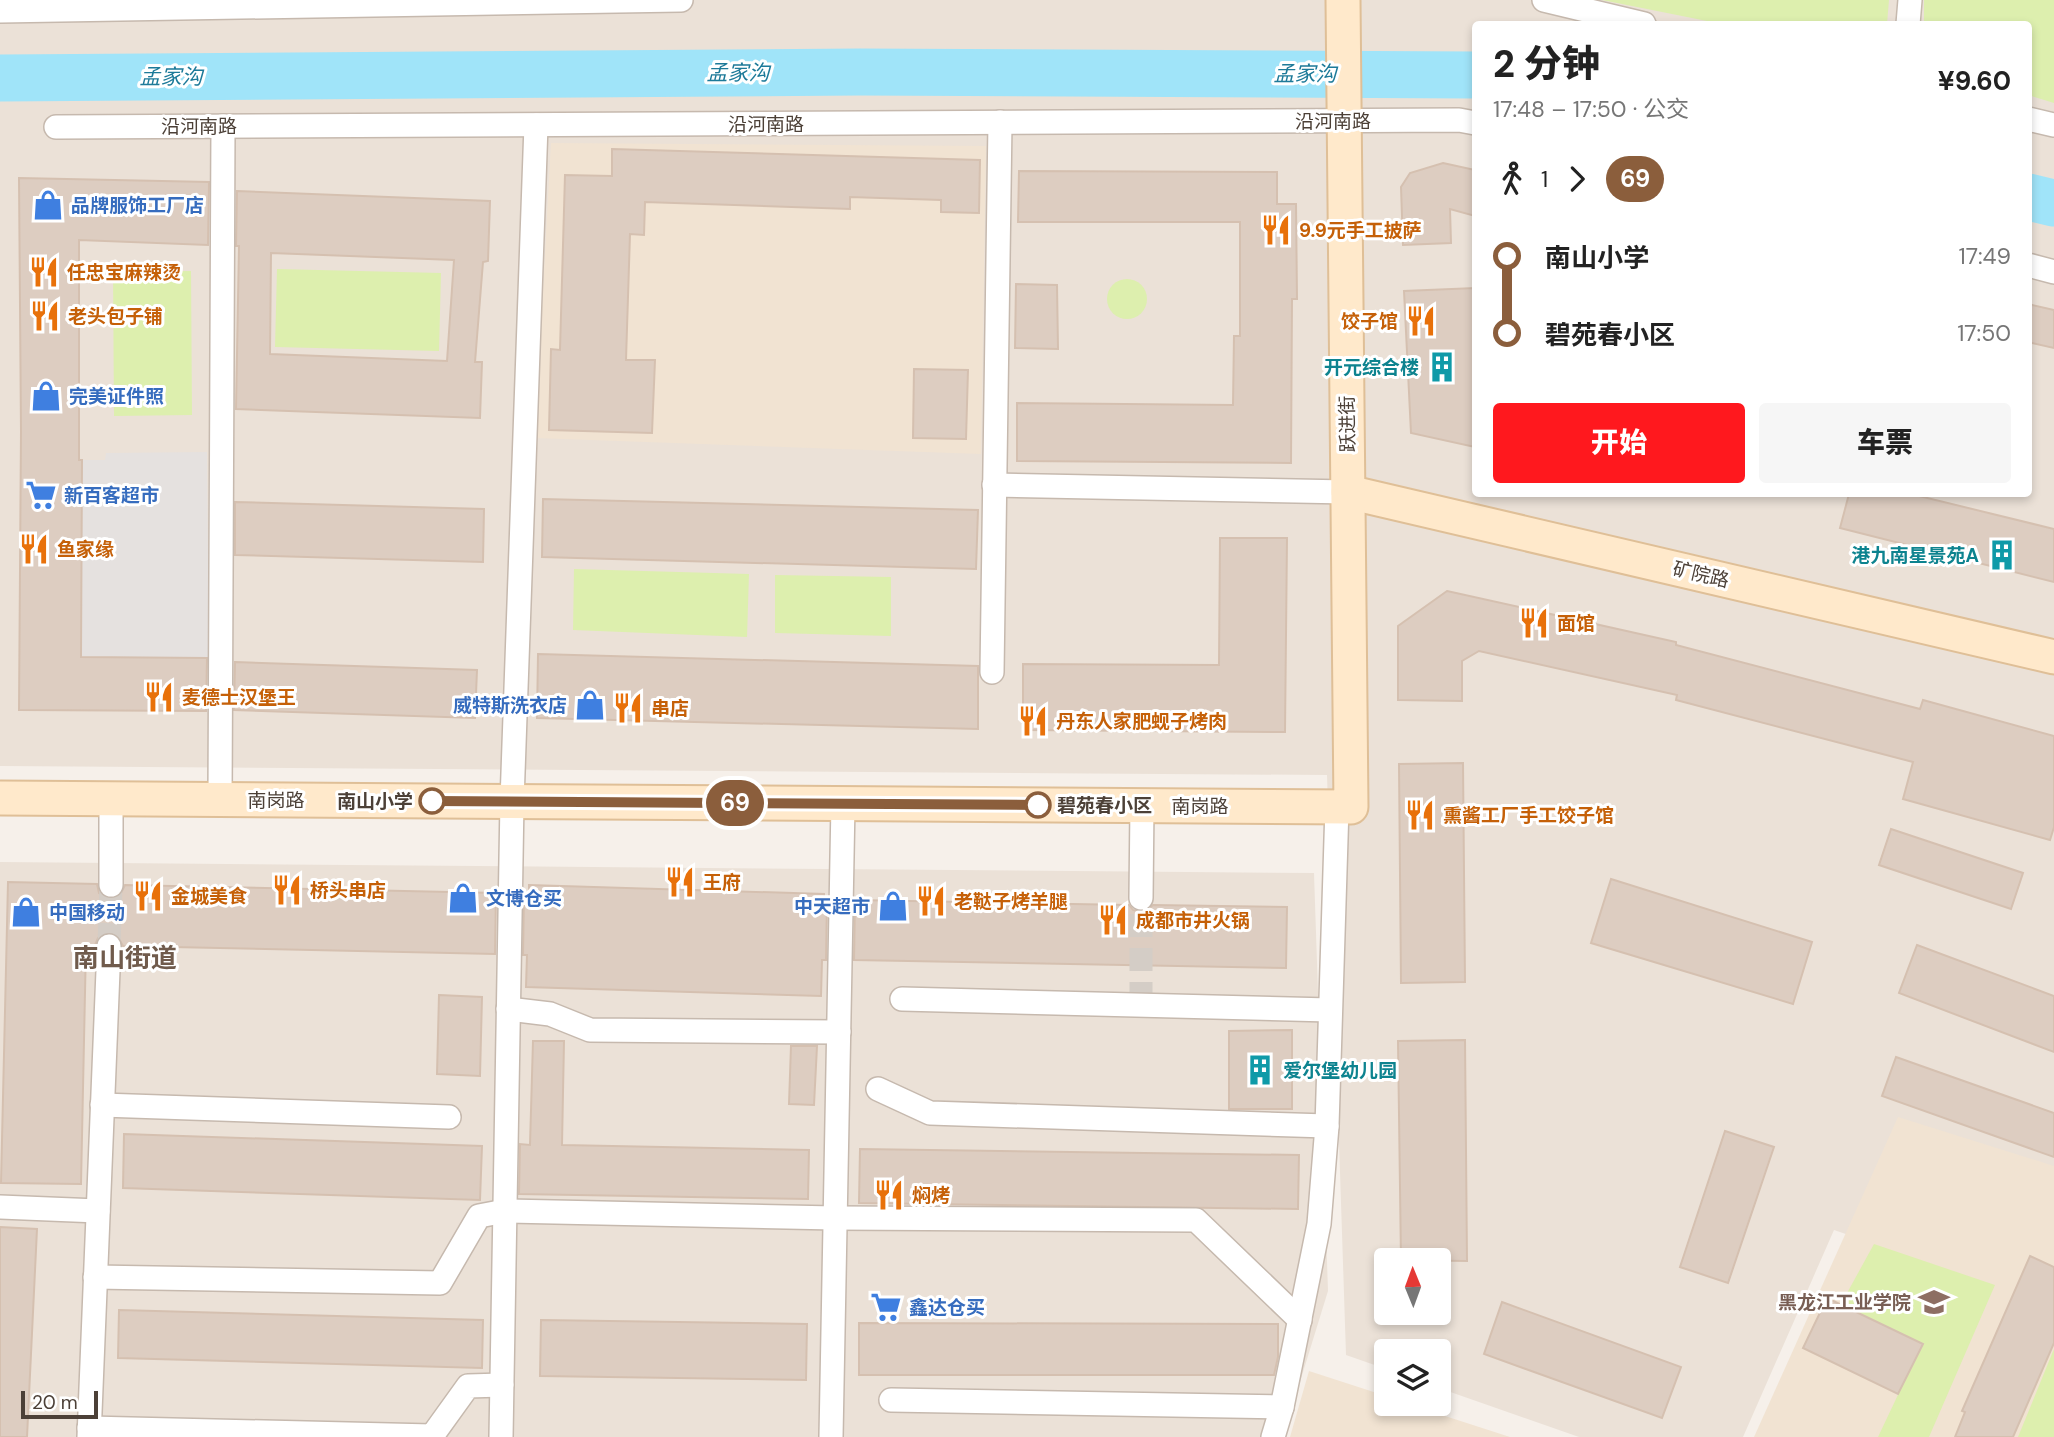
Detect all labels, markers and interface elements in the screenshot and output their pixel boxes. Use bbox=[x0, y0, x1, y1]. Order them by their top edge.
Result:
text: 2 分钟 bbox=[1493, 39, 1600, 89]
water label: 孟家沟 bbox=[707, 59, 771, 87]
water label: 孟家沟 bbox=[1274, 60, 1338, 88]
water label: 孟家沟 bbox=[140, 63, 204, 91]
text: ¥9.60 bbox=[1938, 64, 2011, 98]
text: 17:48 – 17:50 · 公交 bbox=[1493, 94, 1689, 124]
street label: 沿河南路 bbox=[1295, 109, 1371, 134]
street label: 沿河南路 bbox=[728, 112, 804, 137]
street label: 沿河南路 bbox=[161, 114, 237, 139]
icon: walk bbox=[1493, 160, 1531, 198]
icon: forward bbox=[1558, 160, 1596, 198]
text: 69 bbox=[1620, 163, 1650, 194]
text: 1 bbox=[1541, 164, 1548, 194]
shop icon: 品牌服饰工厂店 bbox=[31, 188, 65, 222]
place label: 品牌服饰工厂店 bbox=[71, 193, 204, 218]
restaurant icon: 9.9元手工披萨 bbox=[1259, 213, 1293, 247]
place label: 9.9元手工披萨 bbox=[1299, 218, 1422, 243]
text: 南山小学 bbox=[1545, 241, 1649, 275]
text: 17:49 bbox=[1958, 241, 2011, 271]
restaurant icon: 任忠宝麻辣烫 bbox=[27, 255, 61, 289]
place label: 任忠宝麻辣烫 bbox=[67, 260, 181, 285]
restaurant icon: 老头包子铺 bbox=[28, 299, 62, 333]
place label: 老头包子铺 bbox=[68, 304, 163, 329]
restaurant icon: 饺子馆 bbox=[1404, 304, 1438, 338]
place label: 饺子馆 bbox=[1341, 309, 1398, 334]
text: 碧苑春小区 bbox=[1545, 318, 1675, 352]
text: 17:50 bbox=[1957, 318, 2011, 348]
building icon: 开元综合楼 bbox=[1425, 350, 1459, 384]
place label: 开元综合楼 bbox=[1324, 355, 1419, 380]
shop icon: 完美证件照 bbox=[29, 379, 63, 413]
place label: 完美证件照 bbox=[69, 384, 164, 409]
street label: 跃进街 bbox=[1335, 395, 1360, 453]
button: 开始 bbox=[1493, 403, 1745, 483]
button: 车票 bbox=[1759, 403, 2011, 483]
supermarket icon: 新百客超市 bbox=[24, 478, 58, 512]
place label: 新百客超市 bbox=[64, 483, 159, 508]
restaurant icon: 鱼家缘 bbox=[17, 532, 51, 566]
place label: 鱼家缘 bbox=[57, 537, 114, 562]
building icon: 港九南星景苑A bbox=[1985, 538, 2019, 572]
place label: 港九南星景苑A bbox=[1852, 543, 1980, 568]
street label: 矿院路 bbox=[1670, 556, 1731, 593]
restaurant icon: 面馆 bbox=[1517, 606, 1551, 640]
place label: 面馆 bbox=[1557, 611, 1595, 636]
restaurant icon: 麦德士汉堡王 bbox=[142, 680, 176, 714]
place label: 麦德士汉堡王 bbox=[182, 685, 296, 710]
shop icon: 威特斯洗衣店 bbox=[573, 688, 607, 722]
restaurant icon: 串店 bbox=[611, 691, 645, 725]
place label: 威特斯洗衣店 bbox=[453, 693, 567, 718]
place label: 串店 bbox=[651, 696, 689, 721]
restaurant icon: 丹东人家肥蚬子烤肉 bbox=[1016, 704, 1050, 738]
place label: 丹东人家肥蚬子烤肉 bbox=[1056, 709, 1227, 734]
line badge: 69 bbox=[704, 780, 766, 826]
text: 69 bbox=[720, 787, 750, 818]
street label: 南岗路 bbox=[247, 788, 305, 813]
marker: 南山小学 bbox=[419, 788, 445, 814]
place label: 南山小学 bbox=[337, 789, 413, 814]
marker: 碧苑春小区 bbox=[1025, 792, 1051, 818]
place label: 碧苑春小区 bbox=[1057, 793, 1152, 818]
street label: 南岗路 bbox=[1171, 794, 1229, 819]
restaurant icon: 熏酱工厂手工饺子馆 bbox=[1403, 798, 1437, 832]
place label: 熏酱工厂手工饺子馆 bbox=[1443, 803, 1614, 828]
restaurant icon: 王府 bbox=[663, 865, 697, 899]
place label: 王府 bbox=[703, 870, 741, 895]
restaurant icon: 桥头串店 bbox=[270, 873, 304, 907]
place label: 桥头串店 bbox=[310, 878, 386, 903]
restaurant icon: 金城美食 bbox=[131, 879, 165, 913]
shop icon: 文博仓买 bbox=[446, 881, 480, 915]
place label: 金城美食 bbox=[171, 884, 248, 909]
restaurant icon: 老鞑子烤羊腿 bbox=[914, 884, 948, 918]
place label: 文博仓买 bbox=[486, 886, 562, 911]
shop icon: 中天超市 bbox=[876, 889, 910, 923]
place label: 老鞑子烤羊腿 bbox=[954, 889, 1068, 914]
place label: 中天超市 bbox=[794, 894, 870, 919]
shop icon: 中国移动 bbox=[9, 895, 43, 929]
place label: 中国移动 bbox=[49, 900, 125, 925]
restaurant icon: 成都市井火锅 bbox=[1096, 903, 1130, 937]
place label: 成都市井火锅 bbox=[1136, 908, 1250, 933]
district label: 南山街道 bbox=[73, 941, 177, 975]
building icon: 爱尔堡幼儿园 bbox=[1243, 1053, 1277, 1087]
place label: 爱尔堡幼儿园 bbox=[1283, 1058, 1397, 1083]
restaurant icon: 焖烤 bbox=[872, 1178, 906, 1212]
place label: 焖烤 bbox=[912, 1183, 950, 1208]
north arrow bbox=[1374, 1248, 1451, 1325]
map controls bbox=[1374, 1248, 1451, 1416]
school or university icon: 黑龙江工业学院 bbox=[1917, 1285, 1951, 1319]
supermarket icon: 鑫达仓买 bbox=[869, 1290, 903, 1324]
place label: 黑龙江工业学院 bbox=[1778, 1290, 1911, 1315]
place label: 鑫达仓买 bbox=[909, 1295, 985, 1320]
button: layers bbox=[1374, 1339, 1451, 1416]
scale bar bbox=[21, 1388, 98, 1420]
text: 20 m bbox=[32, 1390, 78, 1415]

